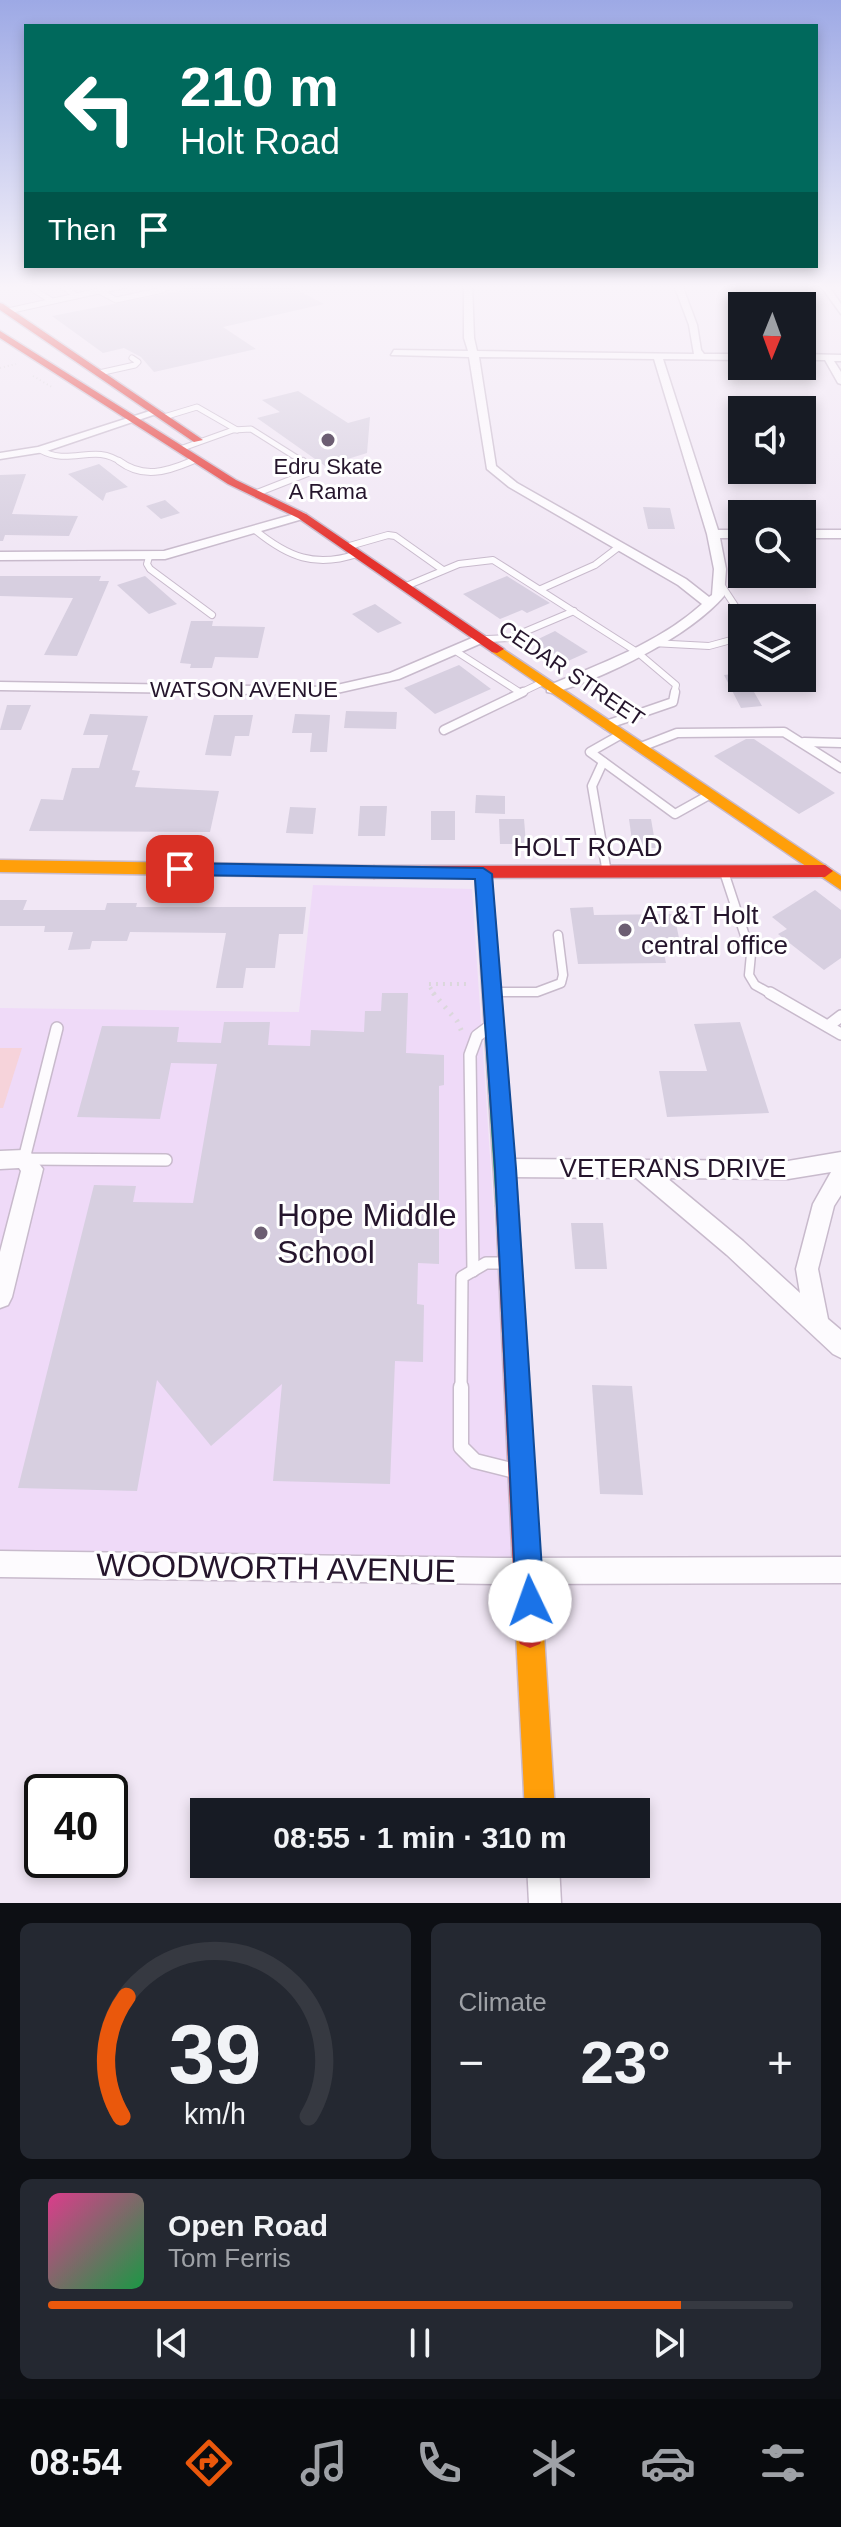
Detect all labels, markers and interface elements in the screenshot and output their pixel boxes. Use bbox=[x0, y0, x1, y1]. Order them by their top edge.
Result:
text: 210 m bbox=[180, 55, 339, 118]
icon: left bbox=[48, 56, 152, 160]
text: Holt Road bbox=[180, 121, 340, 162]
icon: arrive bbox=[132, 208, 176, 252]
text: Then bbox=[48, 213, 116, 246]
north arrow bbox=[728, 292, 816, 380]
map controls bbox=[728, 292, 816, 692]
button: sound bbox=[728, 396, 816, 484]
marker: Edru Skate A Rama bbox=[319, 431, 337, 449]
place label: Edru Skate A Rama bbox=[274, 454, 382, 504]
button: search bbox=[728, 500, 816, 588]
button: layers bbox=[728, 604, 816, 692]
street label: CEDAR STREET bbox=[494, 616, 649, 731]
street label: WATSON AVENUE bbox=[150, 677, 338, 702]
street label: HOLT ROAD bbox=[513, 832, 663, 862]
pin bbox=[146, 835, 214, 903]
icon: arrive bbox=[158, 847, 202, 891]
place label: AT&T Holt central office bbox=[641, 900, 788, 960]
marker: AT&T Holt central office bbox=[616, 921, 634, 939]
street label: VETERANS DRIVE bbox=[560, 1153, 786, 1183]
place label: Hope Middle School bbox=[277, 1197, 457, 1270]
marker: Hope Middle School bbox=[252, 1224, 270, 1242]
street label: WOODWORTH AVENUE bbox=[96, 1547, 456, 1589]
position arrow bbox=[488, 1559, 572, 1643]
speed limit sign: 40 bbox=[24, 1774, 128, 1878]
text: 08:55 · 1 min · 310 m bbox=[273, 1821, 567, 1854]
text: Climate bbox=[459, 1987, 547, 2017]
text: 39 bbox=[169, 2008, 262, 2101]
text: 23° bbox=[580, 2029, 671, 2096]
text: − bbox=[459, 2038, 484, 2087]
text: + bbox=[767, 2038, 793, 2087]
text: km/h bbox=[184, 2098, 246, 2130]
text: Open Road bbox=[168, 2209, 328, 2242]
text: Tom Ferris bbox=[168, 2243, 291, 2273]
icon: previous bbox=[150, 2321, 194, 2365]
icon: pause bbox=[398, 2321, 442, 2365]
icon: next bbox=[647, 2321, 691, 2365]
icon: directions bbox=[181, 2435, 237, 2491]
icon: music bbox=[296, 2435, 352, 2491]
icon: phone bbox=[411, 2435, 467, 2491]
icon: climate bbox=[526, 2435, 582, 2491]
icon: car bbox=[640, 2435, 696, 2491]
icon: filters bbox=[755, 2435, 811, 2491]
text: 08:54 bbox=[29, 2442, 122, 2483]

